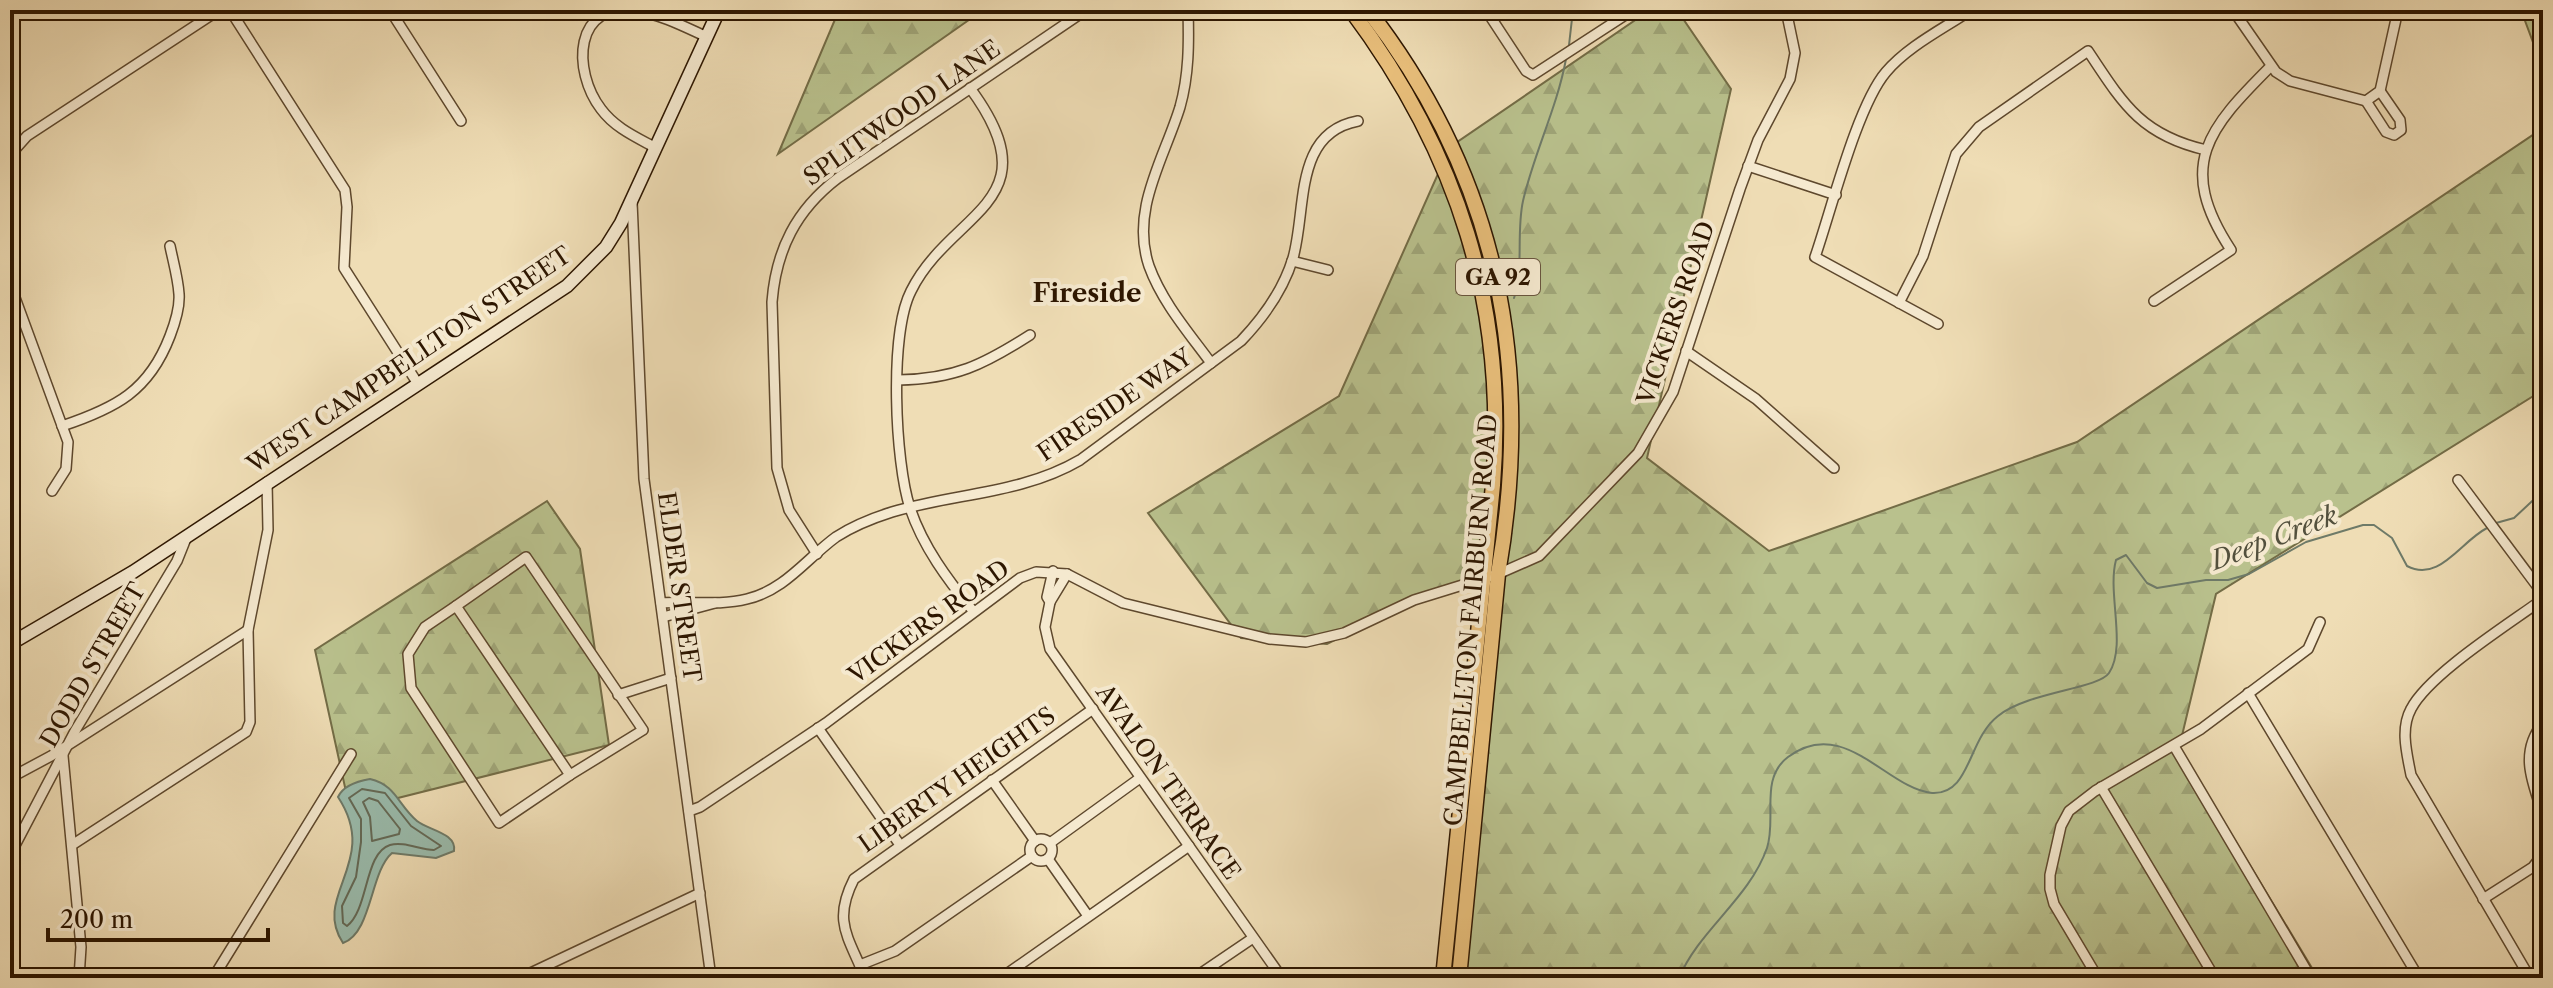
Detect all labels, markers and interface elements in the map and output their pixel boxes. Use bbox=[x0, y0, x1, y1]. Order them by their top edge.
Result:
street label: SPLITWOOD LANE bbox=[798, 34, 1006, 191]
street label: VICKERS ROAD bbox=[1630, 217, 1720, 409]
street label: WEST CAMPBELLTON STREET bbox=[240, 240, 576, 480]
road number: GA 92 bbox=[1456, 259, 1540, 295]
district label: Fireside bbox=[1032, 277, 1142, 309]
street label: FIRESIDE WAY bbox=[1032, 341, 1199, 467]
street label: CAMPBELLTON FAIRBURN ROAD bbox=[1438, 413, 1503, 827]
street label: ELDER STREET bbox=[652, 490, 707, 684]
water label: Deep Creek bbox=[2204, 499, 2342, 578]
street label: VICKERS ROAD bbox=[842, 553, 1015, 690]
street label: DODD STREET bbox=[34, 577, 151, 752]
street label: AVALON TERRACE bbox=[1089, 678, 1247, 885]
street label: LIBERTY HEIGHTS bbox=[853, 701, 1061, 858]
scale bar bbox=[48, 892, 268, 942]
text: 200 m bbox=[60, 905, 133, 934]

